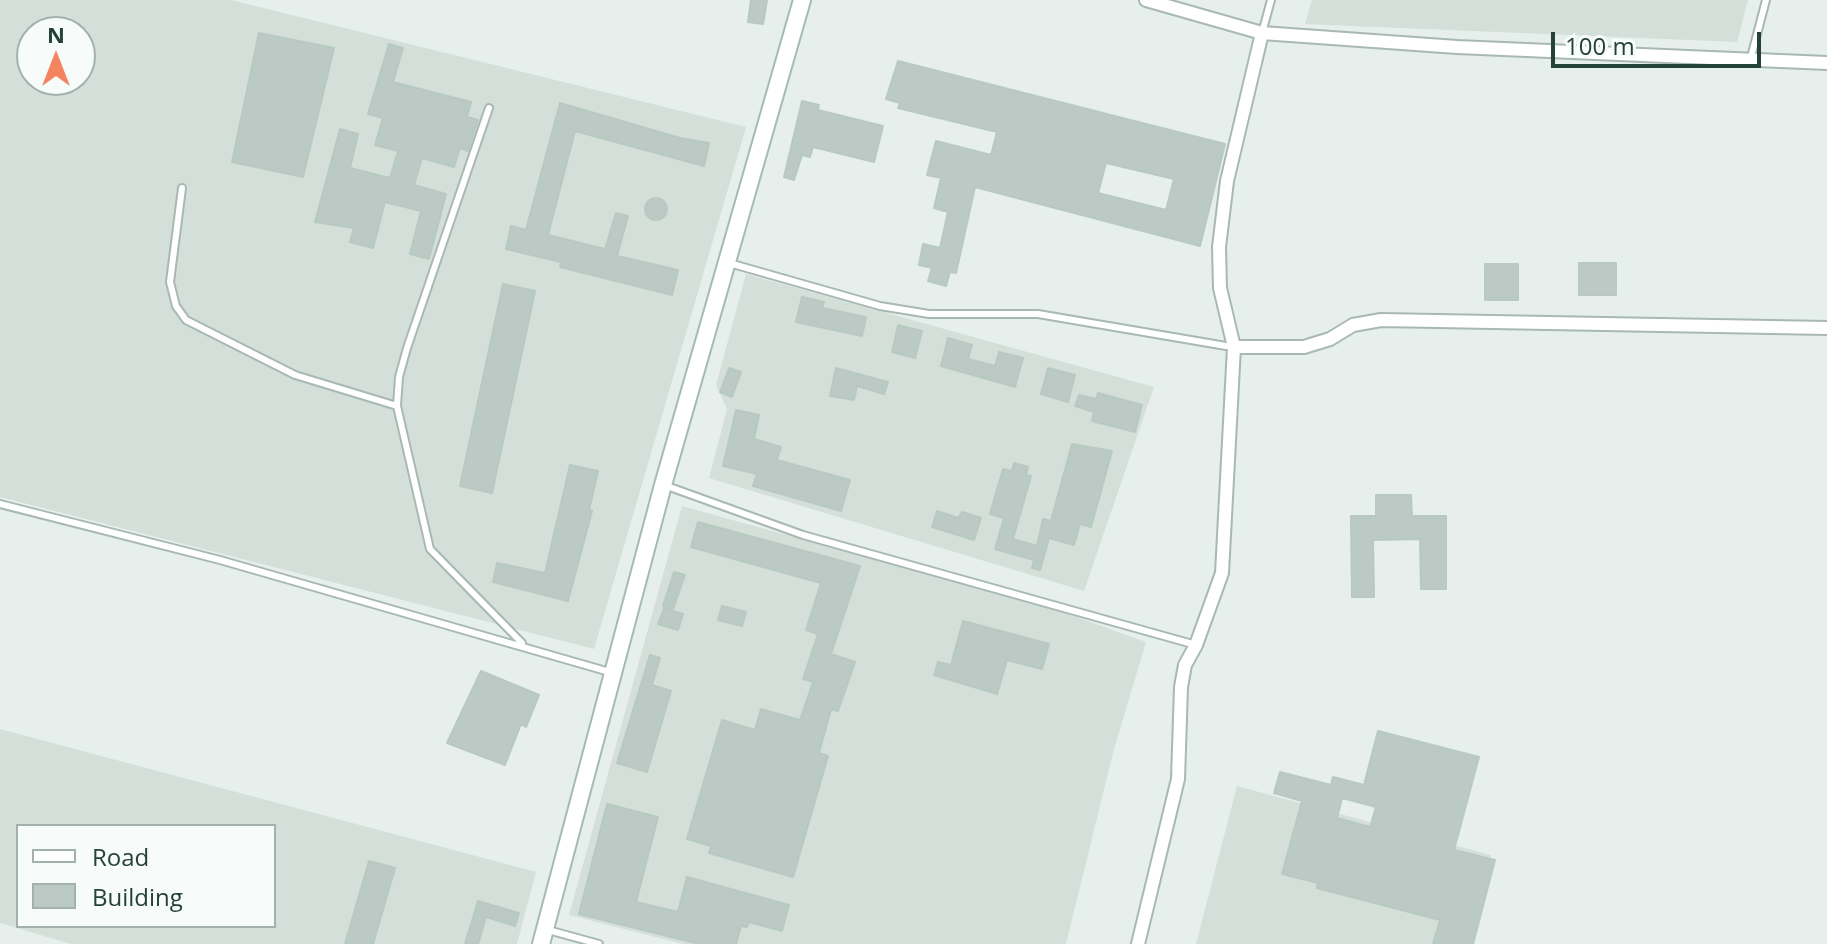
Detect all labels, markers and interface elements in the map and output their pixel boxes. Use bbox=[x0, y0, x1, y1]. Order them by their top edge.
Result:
north arrow bbox=[16, 16, 96, 96]
scale bar bbox=[1555, 16, 1765, 66]
text: N bbox=[47, 19, 65, 49]
text: 100 m bbox=[1565, 29, 1635, 62]
legend bbox=[16, 824, 276, 928]
text: Road bbox=[92, 840, 149, 873]
text: Building bbox=[92, 880, 183, 913]

